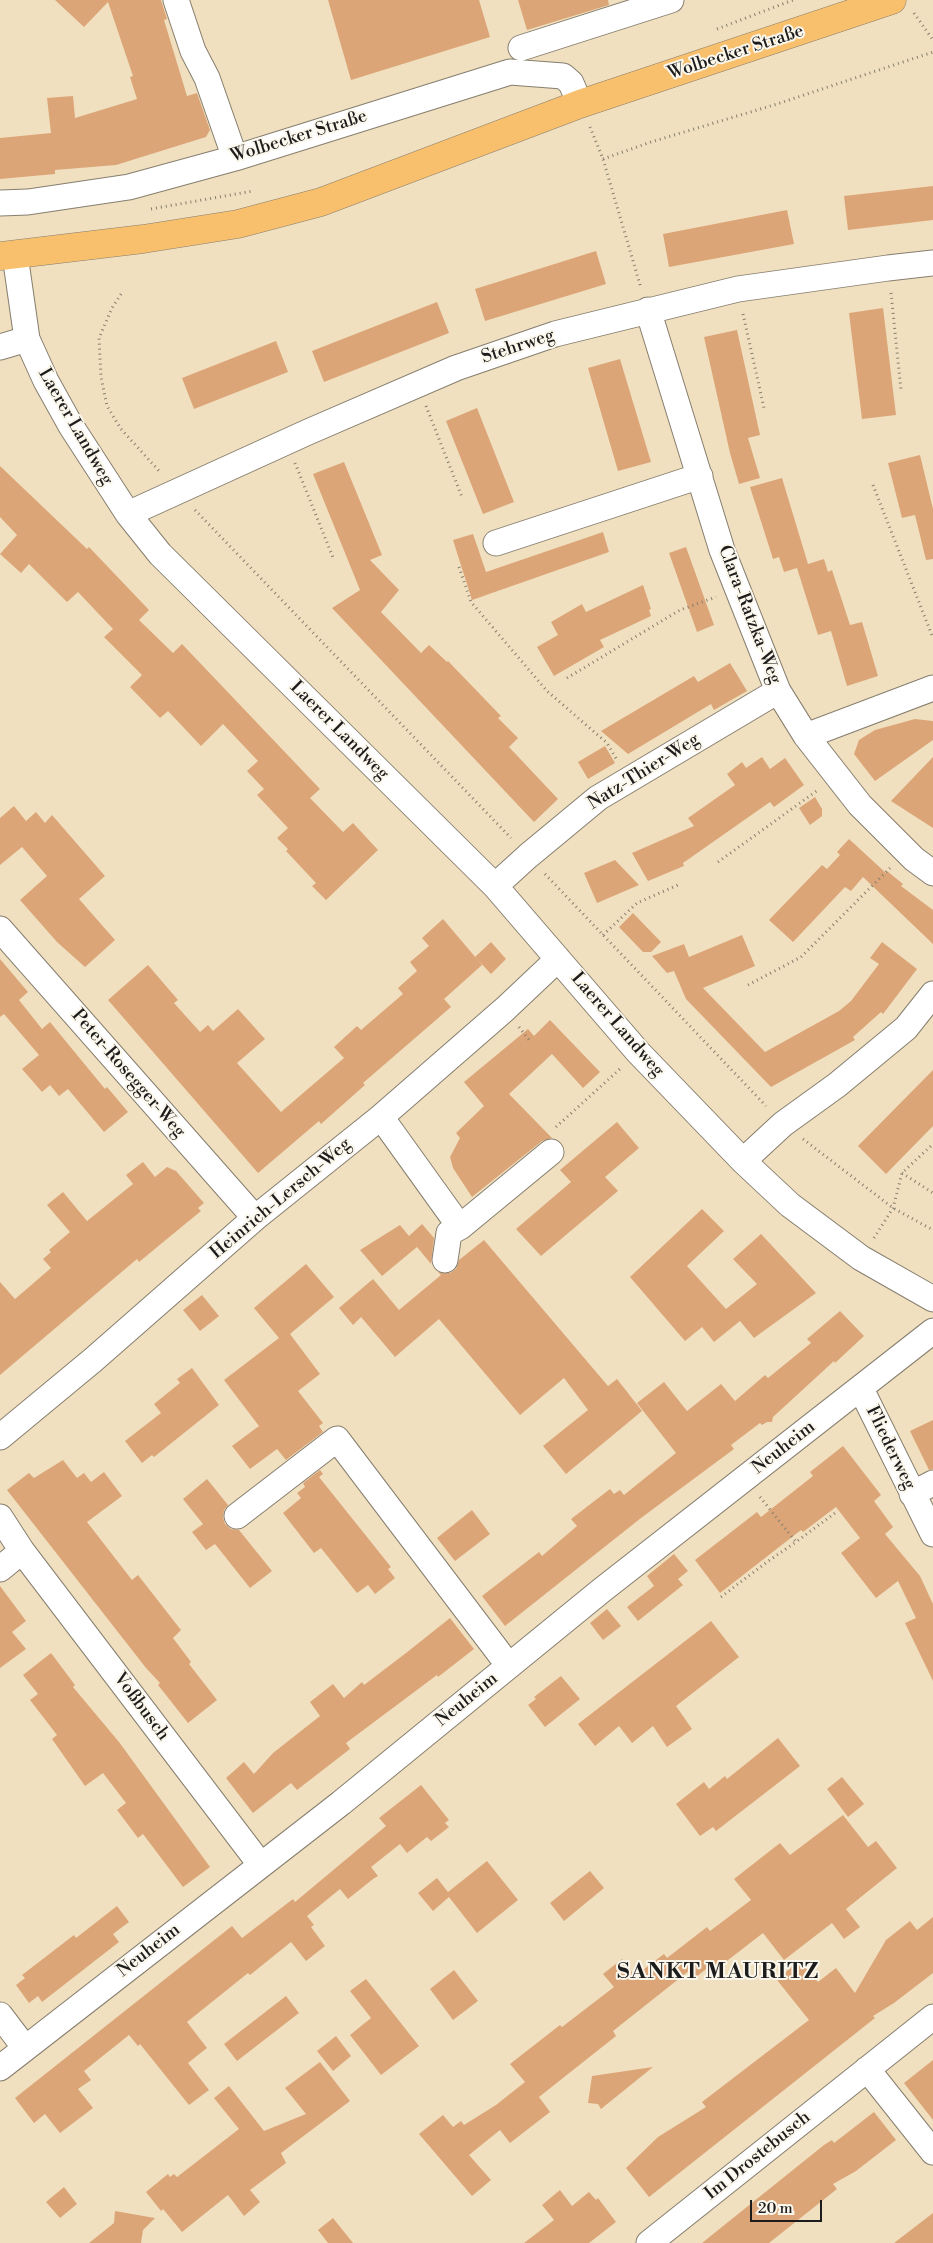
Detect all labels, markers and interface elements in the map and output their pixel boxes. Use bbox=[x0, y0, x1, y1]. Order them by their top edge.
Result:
street label: Wolbecker Straße bbox=[665, 21, 807, 85]
street label: Wolbecker Straße bbox=[228, 106, 370, 168]
street label: Stehrweg bbox=[479, 325, 557, 369]
street label: Laerer Landweg bbox=[33, 365, 117, 489]
street label: Clara-Ratzka-Weg bbox=[713, 543, 785, 687]
street label: Laerer Landweg bbox=[285, 677, 393, 785]
street label: Natz-Thier-Weg bbox=[584, 729, 704, 815]
street label: Laerer Landweg bbox=[566, 968, 668, 1082]
street label: Peter-Rosegger-Weg bbox=[66, 1005, 190, 1143]
street label: Heinrich-Lersch-Weg bbox=[206, 1134, 356, 1264]
street label: Fliederweg bbox=[860, 1403, 920, 1493]
street label: Neuheim bbox=[748, 1417, 820, 1479]
street label: Neuheim bbox=[431, 1668, 503, 1732]
street label: Voßbusch bbox=[108, 1669, 174, 1745]
street label: Neuheim bbox=[113, 1920, 185, 1982]
district label: SANKT MAURITZ bbox=[615, 1960, 821, 1986]
street label: Im Drostebusch bbox=[701, 2107, 815, 2205]
scale bar bbox=[753, 2190, 826, 2222]
text: 20 m bbox=[758, 2199, 793, 2218]

